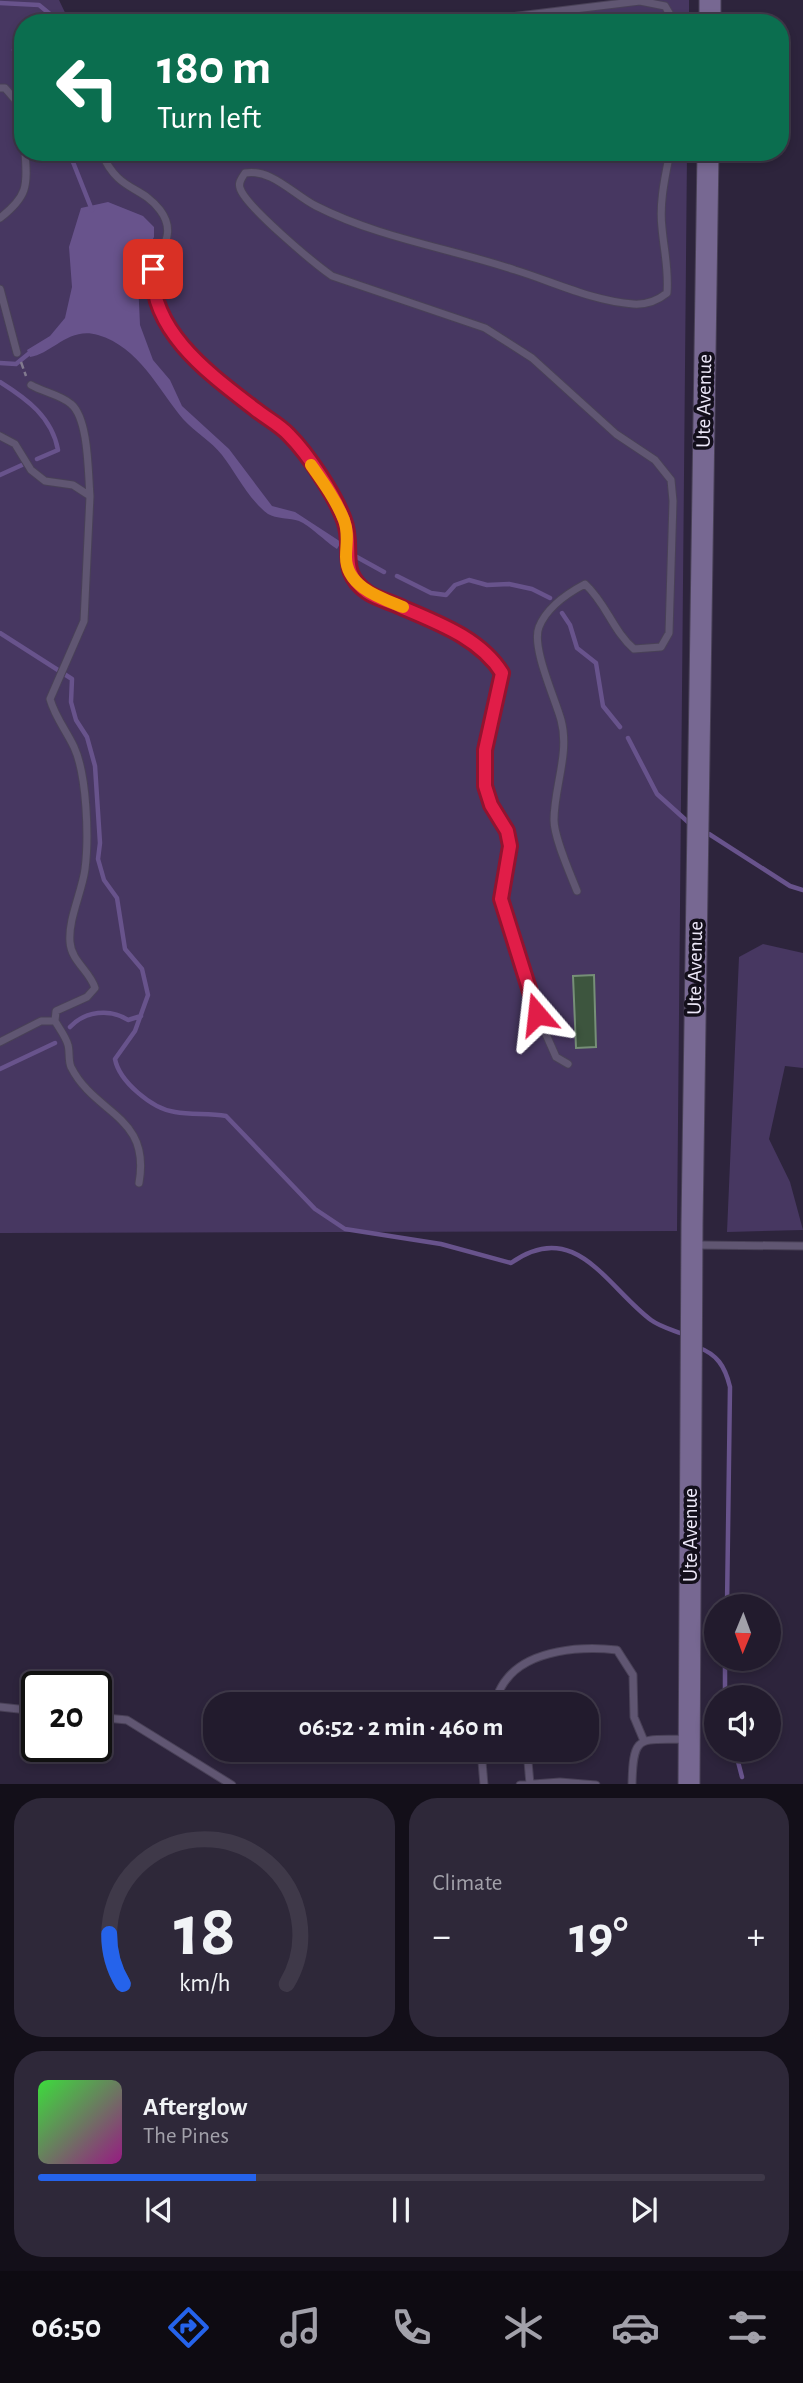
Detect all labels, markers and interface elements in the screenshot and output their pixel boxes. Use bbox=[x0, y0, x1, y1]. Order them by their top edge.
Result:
icon: left bbox=[42, 42, 133, 133]
text: 180 m bbox=[157, 44, 271, 93]
text: Turn left bbox=[157, 102, 261, 134]
pin bbox=[123, 239, 183, 299]
icon: arrive bbox=[134, 250, 172, 288]
street label: Ute Avenue bbox=[693, 354, 715, 448]
street label: Ute Avenue bbox=[684, 921, 706, 1015]
position arrow bbox=[500, 977, 574, 1051]
street label: Ute Avenue bbox=[680, 1488, 701, 1582]
north arrow bbox=[704, 1594, 780, 1671]
map controls bbox=[704, 1594, 781, 1762]
speed limit sign: 20 bbox=[21, 1671, 112, 1762]
button: sound bbox=[704, 1685, 781, 1762]
text: 06:52 · 2 min · 460 m bbox=[299, 1714, 503, 1740]
text: Climate bbox=[433, 1872, 502, 1895]
text: 18 bbox=[173, 1896, 235, 1969]
text: 19° bbox=[569, 1910, 628, 1962]
text: − bbox=[433, 1918, 451, 1956]
text: + bbox=[747, 1918, 765, 1956]
text: km/h bbox=[178, 1970, 230, 1995]
text: Afterglow bbox=[143, 2094, 247, 2120]
text: The Pines bbox=[143, 2125, 229, 2148]
icon: previous bbox=[140, 2191, 178, 2229]
icon: pause bbox=[382, 2191, 420, 2229]
icon: next bbox=[625, 2191, 663, 2229]
icon: directions bbox=[164, 2303, 213, 2352]
icon: music bbox=[276, 2303, 325, 2352]
icon: phone bbox=[387, 2303, 436, 2352]
icon: climate bbox=[499, 2303, 548, 2352]
icon: car bbox=[611, 2303, 660, 2352]
icon: filters bbox=[723, 2303, 772, 2352]
text: 06:50 bbox=[31, 2311, 101, 2343]

